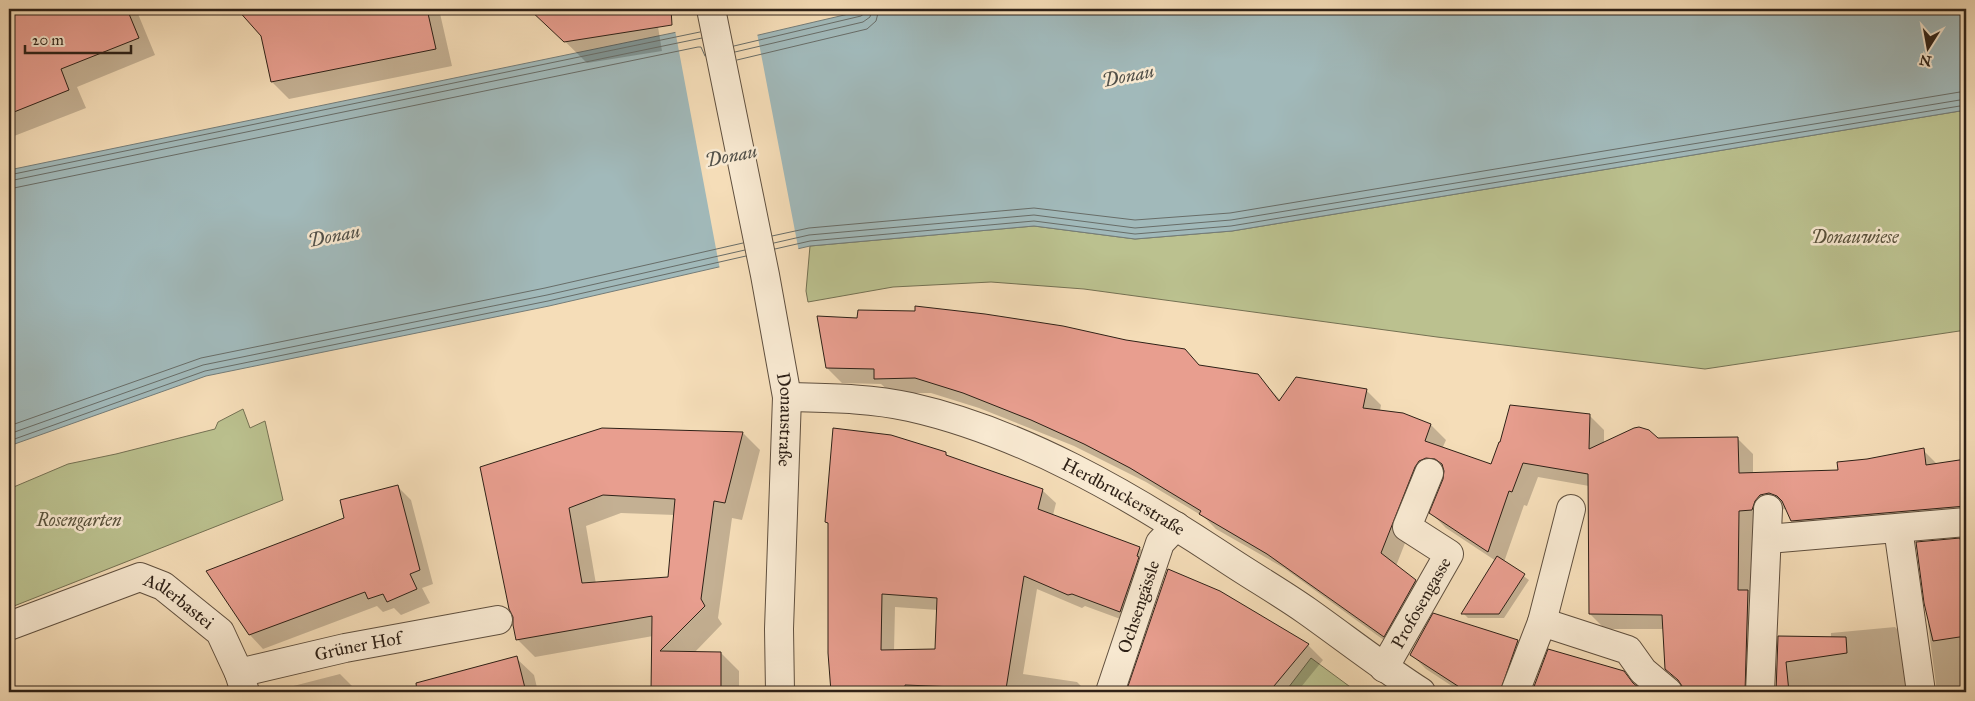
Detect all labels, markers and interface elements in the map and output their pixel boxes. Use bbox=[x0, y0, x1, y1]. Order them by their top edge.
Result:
scale bar bbox=[25, 22, 131, 54]
north arrow bbox=[1902, 22, 1952, 72]
text: 20 m bbox=[32, 31, 64, 49]
text: N bbox=[1918, 51, 1933, 70]
water label: Donau bbox=[1100, 59, 1156, 92]
water label: Donau bbox=[703, 139, 759, 172]
water label: Donau bbox=[306, 219, 362, 252]
park label: Donauwiese bbox=[1811, 226, 1900, 248]
street label: Donaustraße bbox=[772, 371, 798, 467]
street label: Herdbruckerstraße bbox=[1058, 453, 1189, 540]
park label: Rosengarten bbox=[36, 509, 122, 531]
street label: Profosengasse bbox=[1386, 553, 1456, 652]
street label: Ochsengässle bbox=[1113, 557, 1164, 656]
street label: Adlerbastei bbox=[140, 568, 219, 634]
street label: Grüner Hof bbox=[312, 626, 406, 666]

